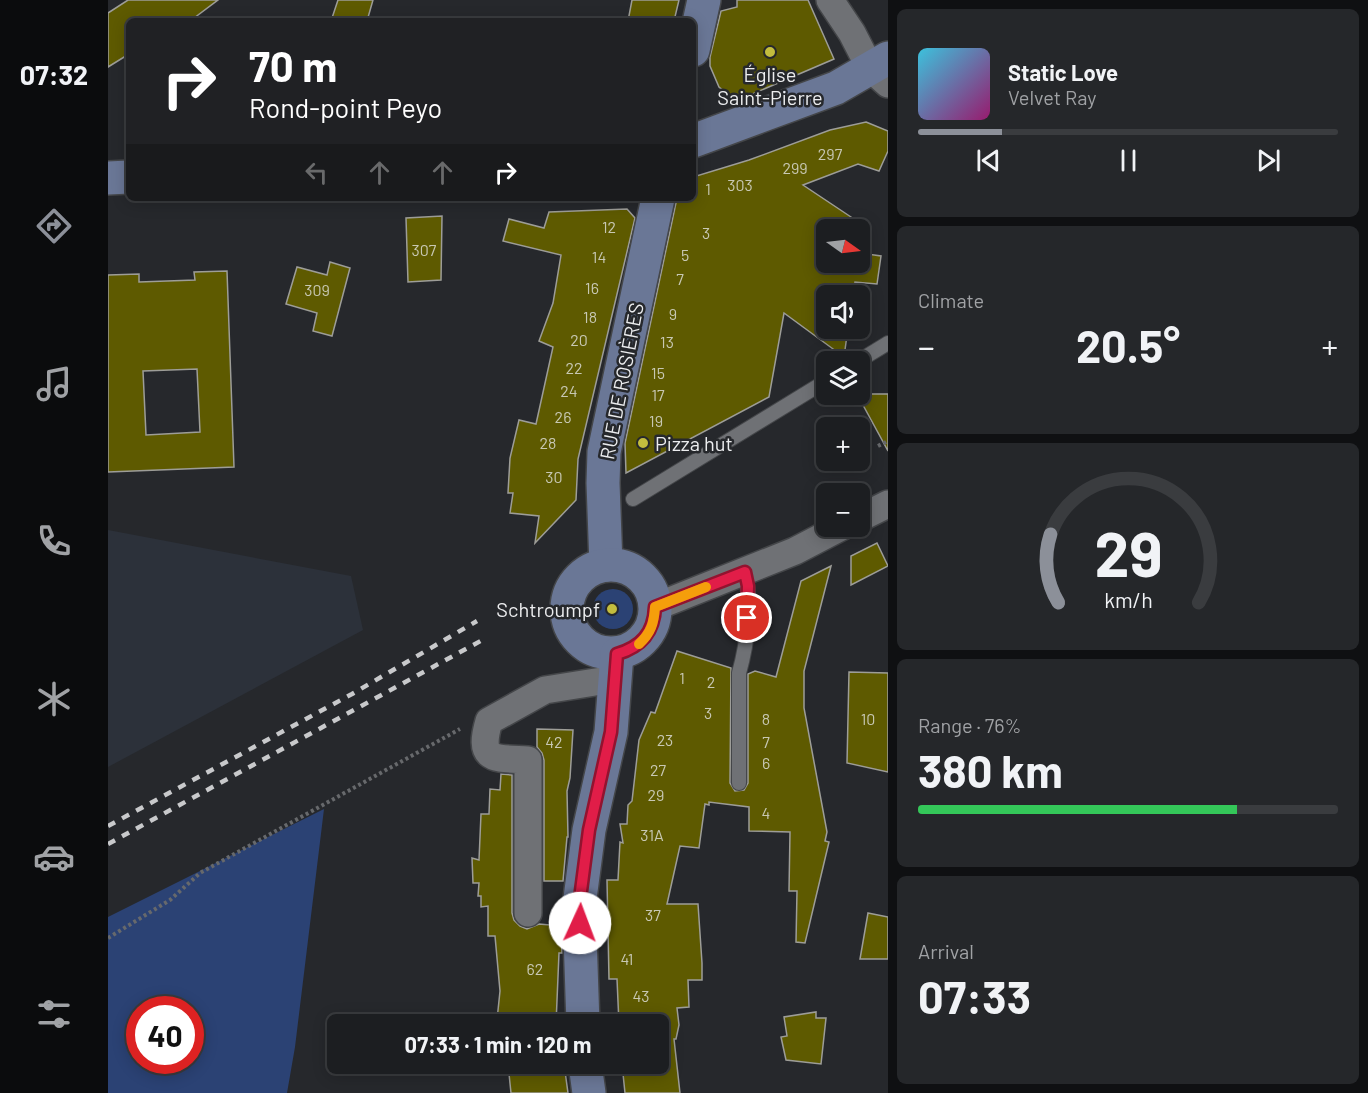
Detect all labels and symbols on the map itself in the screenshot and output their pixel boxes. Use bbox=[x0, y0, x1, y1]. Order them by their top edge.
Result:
marker: Église Saint-Pierre bbox=[763, 45, 777, 59]
place label: Église Saint-Pierre bbox=[717, 62, 823, 109]
house number: 297 bbox=[818, 144, 843, 163]
house number: 299 bbox=[782, 158, 808, 177]
house number: 303 bbox=[727, 175, 753, 194]
house number: 1 bbox=[705, 179, 711, 198]
house number: 12 bbox=[602, 217, 616, 236]
north arrow bbox=[816, 219, 870, 273]
house number: 3 bbox=[702, 223, 710, 242]
house number: 307 bbox=[412, 240, 437, 259]
house number: 5 bbox=[681, 245, 689, 264]
house number: 14 bbox=[592, 247, 606, 266]
house number: 7 bbox=[676, 269, 684, 288]
house number: 16 bbox=[585, 278, 599, 297]
house number: 309 bbox=[304, 280, 330, 299]
street label: RUE DE ROSIÈRES bbox=[594, 300, 648, 462]
house number: 9 bbox=[669, 304, 677, 323]
house number: 18 bbox=[583, 307, 597, 326]
house number: 20 bbox=[570, 330, 588, 349]
house number: 13 bbox=[660, 332, 674, 351]
house number: 22 bbox=[565, 358, 583, 377]
house number: 15 bbox=[651, 363, 665, 382]
house number: 24 bbox=[560, 381, 578, 400]
house number: 17 bbox=[651, 385, 665, 404]
house number: 26 bbox=[555, 407, 571, 426]
house number: 19 bbox=[649, 411, 663, 430]
place label: Pizza hut bbox=[655, 431, 733, 455]
house number: 28 bbox=[540, 433, 556, 452]
marker: Pizza hut bbox=[636, 436, 650, 450]
house number: 30 bbox=[545, 467, 563, 486]
pin bbox=[721, 592, 772, 643]
place label: Schtroumpf bbox=[496, 597, 600, 621]
marker: Schtroumpf bbox=[605, 602, 619, 616]
house number: 1 bbox=[679, 668, 685, 687]
house number: 2 bbox=[707, 672, 715, 691]
house number: 3 bbox=[704, 703, 712, 722]
house number: 8 bbox=[762, 709, 770, 728]
house number: 10 bbox=[861, 709, 875, 728]
house number: 23 bbox=[657, 730, 673, 749]
house number: 42 bbox=[545, 732, 563, 751]
house number: 7 bbox=[762, 732, 770, 751]
house number: 6 bbox=[762, 753, 770, 772]
house number: 27 bbox=[650, 760, 666, 779]
house number: 29 bbox=[648, 785, 664, 804]
house number: 4 bbox=[762, 803, 770, 822]
house number: 31A bbox=[640, 825, 664, 844]
position arrow bbox=[548, 891, 612, 955]
house number: 37 bbox=[645, 905, 661, 924]
house number: 41 bbox=[621, 949, 633, 968]
house number: 62 bbox=[527, 959, 543, 978]
house number: 43 bbox=[632, 986, 650, 1005]
speed limit sign: 40 bbox=[126, 996, 204, 1074]

